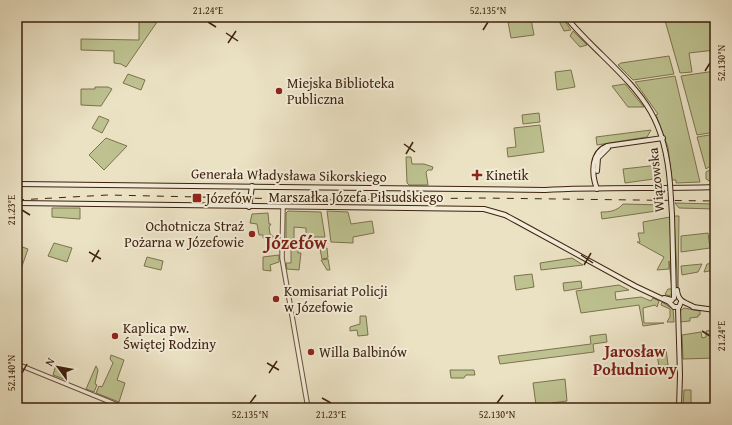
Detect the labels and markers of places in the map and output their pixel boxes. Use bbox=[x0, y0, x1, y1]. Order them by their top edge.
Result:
place label: Miejska Biblioteka Publiczna bbox=[287, 73, 395, 109]
marker: Miejska Biblioteka Publiczna bbox=[274, 86, 284, 96]
place label: Kinetik bbox=[486, 165, 530, 185]
marker: Kinetik bbox=[471, 169, 483, 181]
place label: Józefów bbox=[204, 188, 252, 208]
marker: Józefów bbox=[191, 192, 203, 204]
place label: Ochotnicza Straż Pożarna w Józefowie bbox=[124, 216, 244, 252]
marker: Ochotnicza Straż Pożarna w Józefowie bbox=[247, 229, 257, 239]
place label: Komisariat Policji w Józefowie bbox=[284, 281, 388, 317]
marker: Komisariat Policji w Józefowie bbox=[271, 294, 281, 304]
place label: Kaplica pw. Świętej Rodziny bbox=[123, 318, 216, 354]
marker: Kaplica pw. Świętej Rodziny bbox=[110, 331, 120, 341]
place label: Willa Balbinów bbox=[319, 342, 407, 362]
marker: Willa Balbinów bbox=[306, 347, 316, 357]

